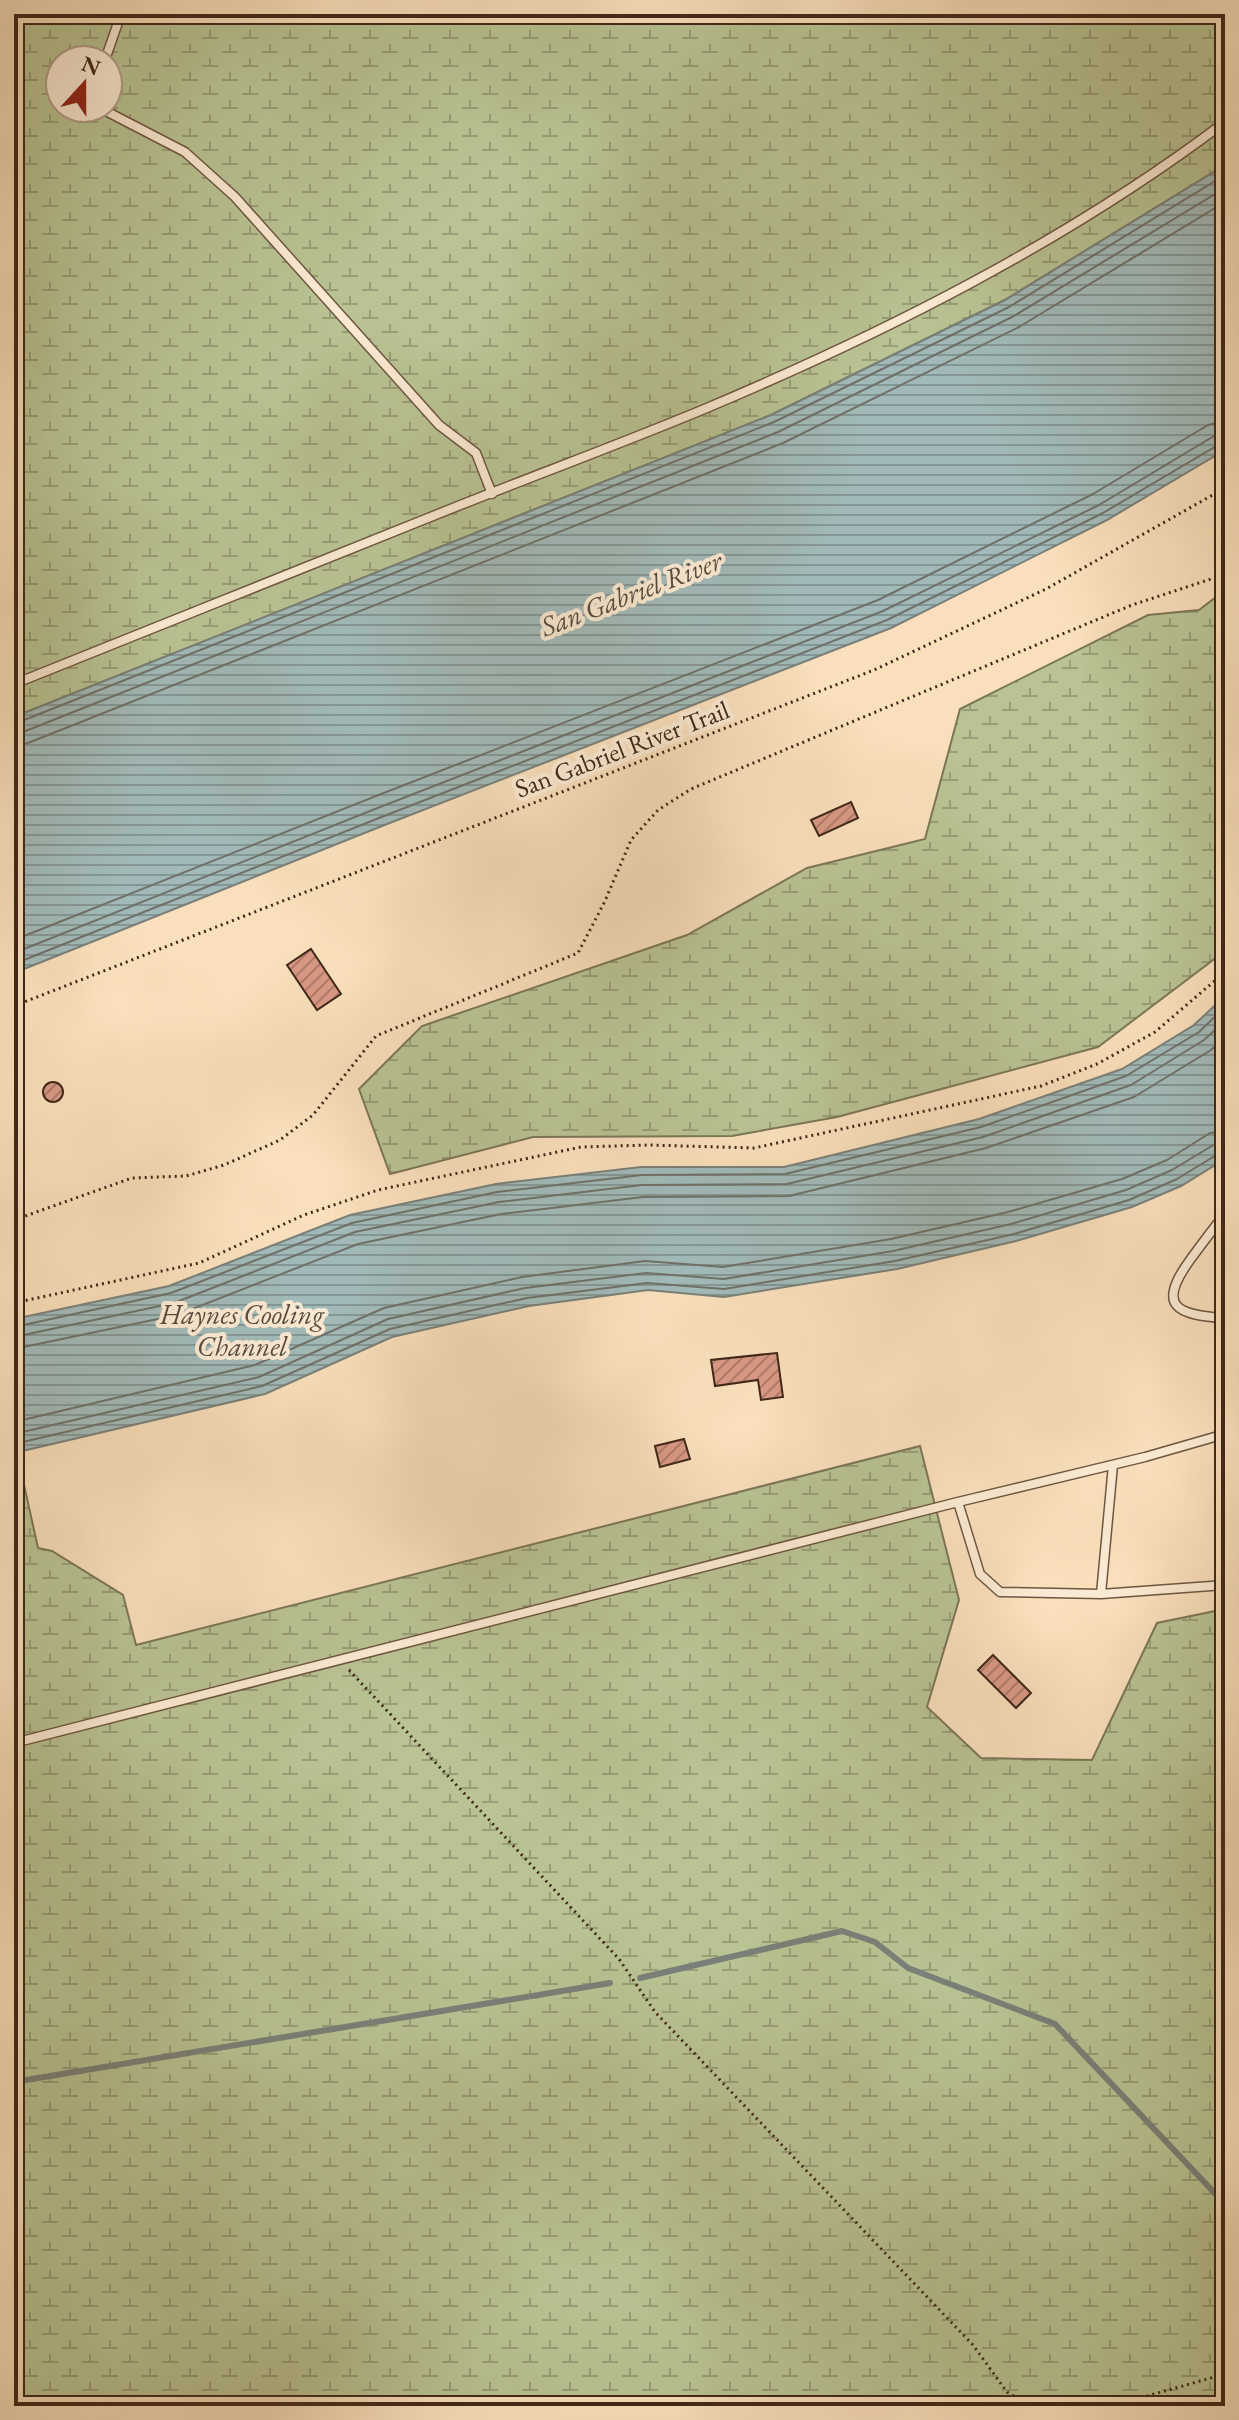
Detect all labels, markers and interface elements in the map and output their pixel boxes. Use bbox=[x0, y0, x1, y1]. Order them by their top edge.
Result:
north arrow bbox=[44, 44, 124, 124]
text: N bbox=[77, 49, 105, 83]
water label: San Gabriel River bbox=[534, 541, 728, 644]
street label: San Gabriel River Trail bbox=[510, 692, 734, 806]
water label: Haynes Cooling Channel bbox=[159, 1296, 325, 1364]

